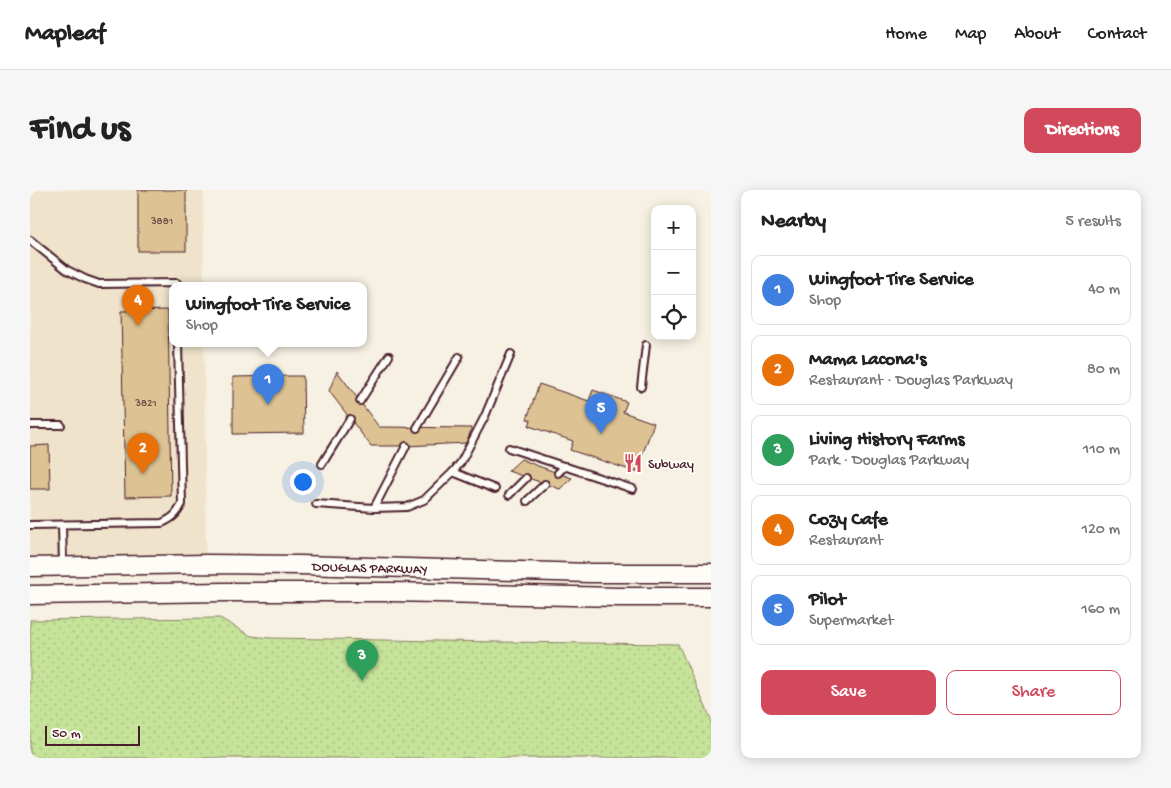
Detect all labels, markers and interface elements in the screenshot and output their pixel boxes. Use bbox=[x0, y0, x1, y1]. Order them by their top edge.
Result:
text: Mapleaf bbox=[25, 20, 105, 49]
text: Home bbox=[885, 24, 927, 45]
text: Map bbox=[955, 24, 986, 45]
text: About bbox=[1014, 24, 1060, 45]
text: Contact bbox=[1088, 24, 1146, 45]
button: Directions bbox=[1024, 108, 1141, 153]
text: Find us bbox=[30, 110, 130, 151]
map controls bbox=[651, 205, 696, 340]
button: + bbox=[651, 205, 696, 250]
text: Nearby bbox=[761, 210, 826, 235]
text: 5 results bbox=[1066, 213, 1121, 232]
house number: 3881 bbox=[150, 216, 173, 228]
button: − bbox=[651, 250, 696, 295]
text: Wingfoot Tire Service bbox=[809, 269, 973, 292]
text: 1 bbox=[775, 281, 781, 300]
text: 40 m bbox=[1088, 281, 1120, 300]
popup bbox=[169, 282, 367, 347]
pin: 4 bbox=[122, 285, 154, 326]
text: Shop bbox=[809, 292, 841, 311]
text: Wingfoot Tire Service bbox=[186, 294, 350, 317]
button: locate bbox=[651, 295, 696, 340]
text: Shop bbox=[186, 317, 218, 336]
text: Mama Lacona's bbox=[809, 349, 927, 372]
text: 2 bbox=[774, 361, 782, 380]
text: 80 m bbox=[1087, 361, 1120, 380]
pin: 1 bbox=[252, 364, 284, 405]
text: Restaurant · Douglas Parkway bbox=[809, 372, 1013, 391]
pin: 5 bbox=[585, 393, 617, 434]
house number: 3821 bbox=[134, 398, 157, 410]
text: Living History Farms bbox=[809, 429, 965, 452]
pin: 2 bbox=[127, 433, 159, 474]
text: 3 bbox=[774, 441, 782, 460]
text: 110 m bbox=[1083, 441, 1120, 460]
restaurant icon: Subway bbox=[622, 452, 644, 474]
text: Park · Douglas Parkway bbox=[809, 452, 969, 471]
place label: Subway bbox=[648, 457, 694, 474]
your location bbox=[290, 469, 316, 495]
text: Cozy Cafe bbox=[809, 509, 888, 532]
text: 4 bbox=[774, 521, 782, 540]
text: 120 m bbox=[1081, 521, 1120, 540]
text: Restaurant bbox=[809, 532, 883, 551]
street label: DOUGLAS PARKWAY bbox=[311, 559, 428, 580]
text: Pilot bbox=[809, 589, 845, 612]
text: 5 bbox=[774, 601, 782, 620]
text: 160 m bbox=[1081, 601, 1120, 620]
text: Supermarket bbox=[809, 612, 894, 631]
pin: 3 bbox=[346, 640, 378, 681]
button: Save bbox=[761, 670, 936, 715]
button: Share bbox=[946, 670, 1121, 715]
scale bar bbox=[45, 723, 140, 746]
text: 50 m bbox=[52, 726, 81, 743]

